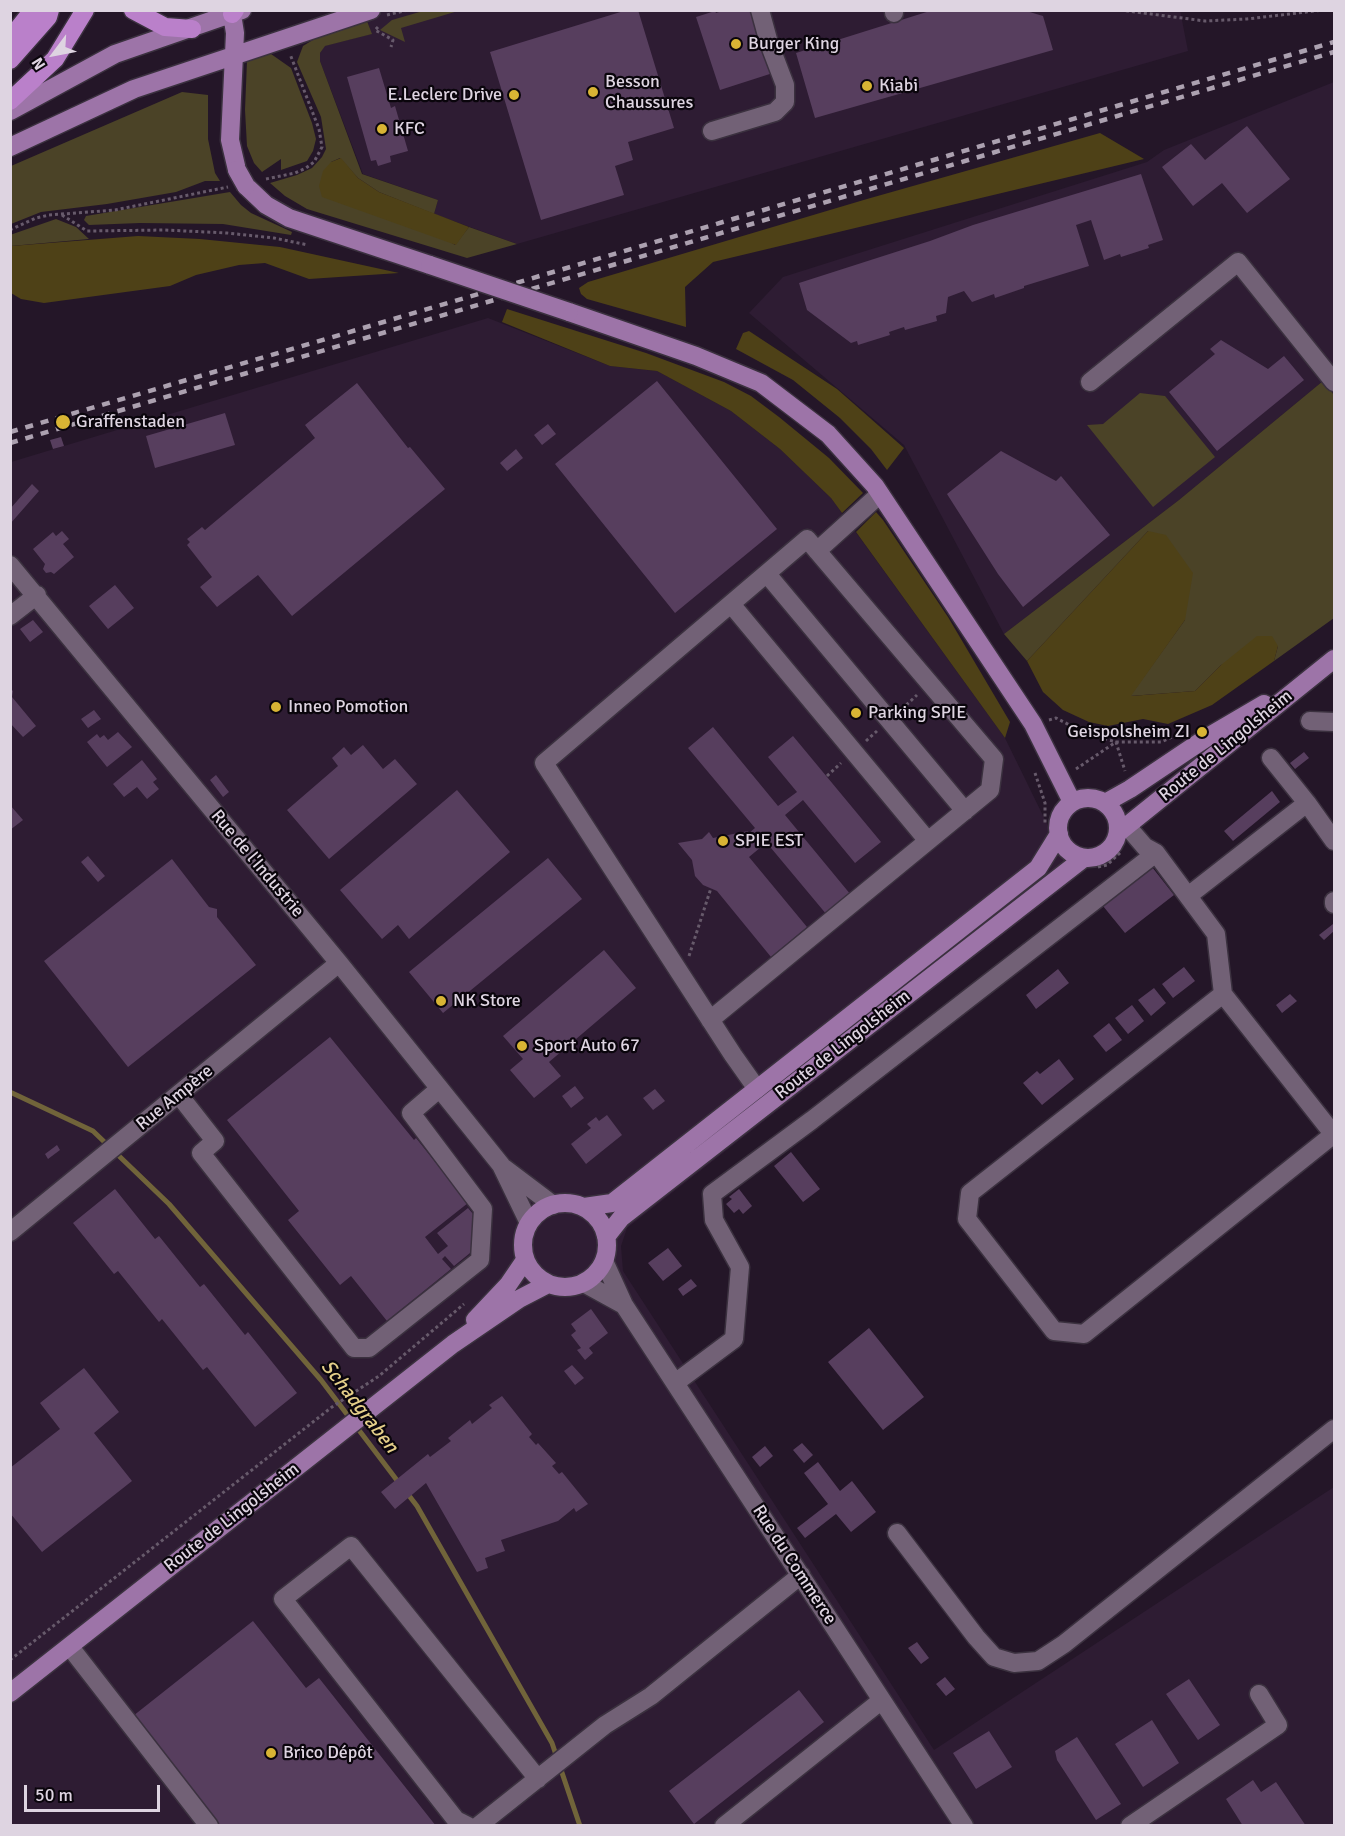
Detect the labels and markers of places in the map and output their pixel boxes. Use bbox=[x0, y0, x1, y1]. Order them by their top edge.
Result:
place label: Burger King bbox=[748, 33, 839, 55]
marker: Burger King bbox=[729, 37, 743, 51]
place label: Besson Chaussures bbox=[605, 71, 693, 113]
place label: Kiabi bbox=[879, 75, 918, 97]
marker: Kiabi bbox=[860, 79, 874, 93]
place label: E.Leclerc Drive bbox=[388, 84, 502, 106]
marker: Besson Chaussures bbox=[586, 85, 600, 99]
marker: E.Leclerc Drive bbox=[507, 88, 521, 102]
place label: KFC bbox=[394, 118, 425, 140]
marker: KFC bbox=[375, 122, 389, 136]
place label: Graffenstaden bbox=[76, 411, 185, 433]
marker: Graffenstaden bbox=[54, 413, 72, 431]
place label: Inneo Pomotion bbox=[288, 696, 408, 718]
marker: Inneo Pomotion bbox=[269, 700, 283, 714]
place label: Parking SPIE bbox=[868, 702, 966, 724]
marker: Parking SPIE bbox=[849, 706, 863, 720]
place label: Geispolsheim ZI bbox=[1067, 721, 1190, 743]
marker: Geispolsheim ZI bbox=[1195, 725, 1209, 739]
place label: SPIE EST bbox=[735, 830, 803, 852]
marker: SPIE EST bbox=[716, 834, 730, 848]
place label: NK Store bbox=[453, 990, 521, 1012]
marker: NK Store bbox=[434, 994, 448, 1008]
place label: Sport Auto 67 bbox=[534, 1035, 640, 1057]
marker: Sport Auto 67 bbox=[515, 1039, 529, 1053]
place label: Brico Dépôt bbox=[283, 1742, 373, 1764]
marker: Brico Dépôt bbox=[264, 1746, 278, 1760]

